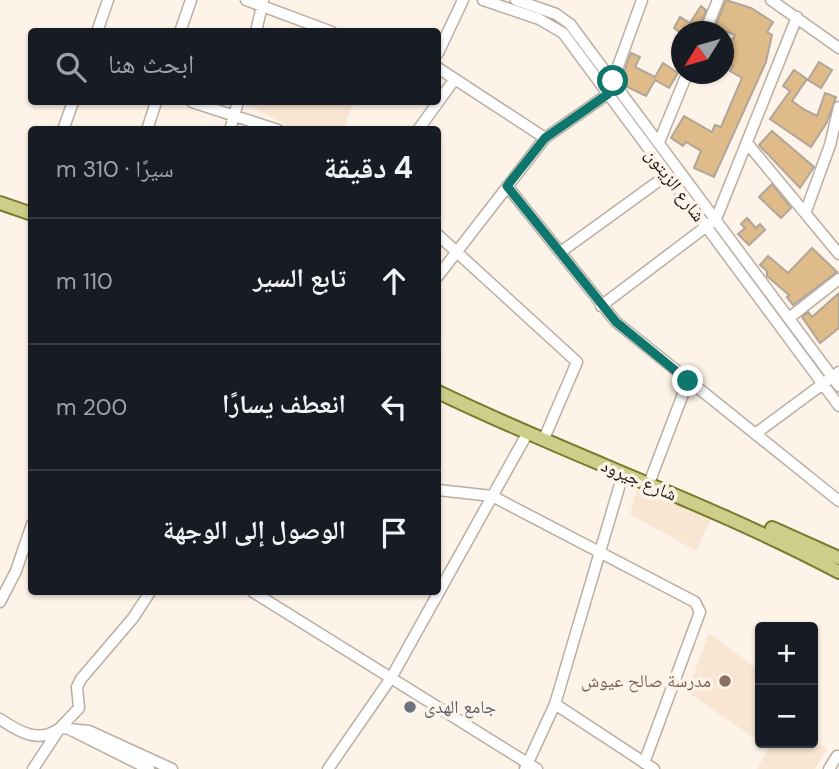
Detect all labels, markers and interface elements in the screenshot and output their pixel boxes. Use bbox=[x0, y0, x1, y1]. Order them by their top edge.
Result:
north arrow bbox=[671, 21, 734, 84]
search box bbox=[28, 28, 441, 105]
text: ابحث هنا bbox=[108, 47, 194, 81]
icon: search bbox=[52, 48, 90, 86]
route start bbox=[597, 65, 628, 96]
street label: شارع الزيتون bbox=[640, 143, 710, 227]
text: 4 دقيقة bbox=[323, 148, 413, 187]
text: سيرًا · 310 m bbox=[56, 154, 174, 184]
text: تابع السير bbox=[253, 261, 346, 295]
icon: ahead bbox=[375, 262, 413, 300]
text: 110 m bbox=[56, 266, 113, 296]
route end bbox=[672, 365, 703, 396]
text: انعطف يسارًا bbox=[222, 387, 346, 421]
icon: left bbox=[375, 388, 413, 426]
text: 200 m bbox=[56, 392, 127, 422]
street label: شارع جيرود bbox=[597, 453, 681, 507]
text: الوصول إلى الوجهة bbox=[163, 513, 346, 547]
icon: arrive bbox=[375, 514, 413, 552]
map controls bbox=[755, 622, 818, 748]
button: + bbox=[755, 622, 818, 685]
place label: مدرسة صالح عيوش bbox=[581, 669, 711, 693]
marker: مدرسة صالح عيوش bbox=[717, 673, 733, 689]
button: − bbox=[755, 685, 818, 748]
place label: جامع الهدى bbox=[424, 695, 496, 719]
marker: جامع الهدى bbox=[402, 699, 418, 715]

